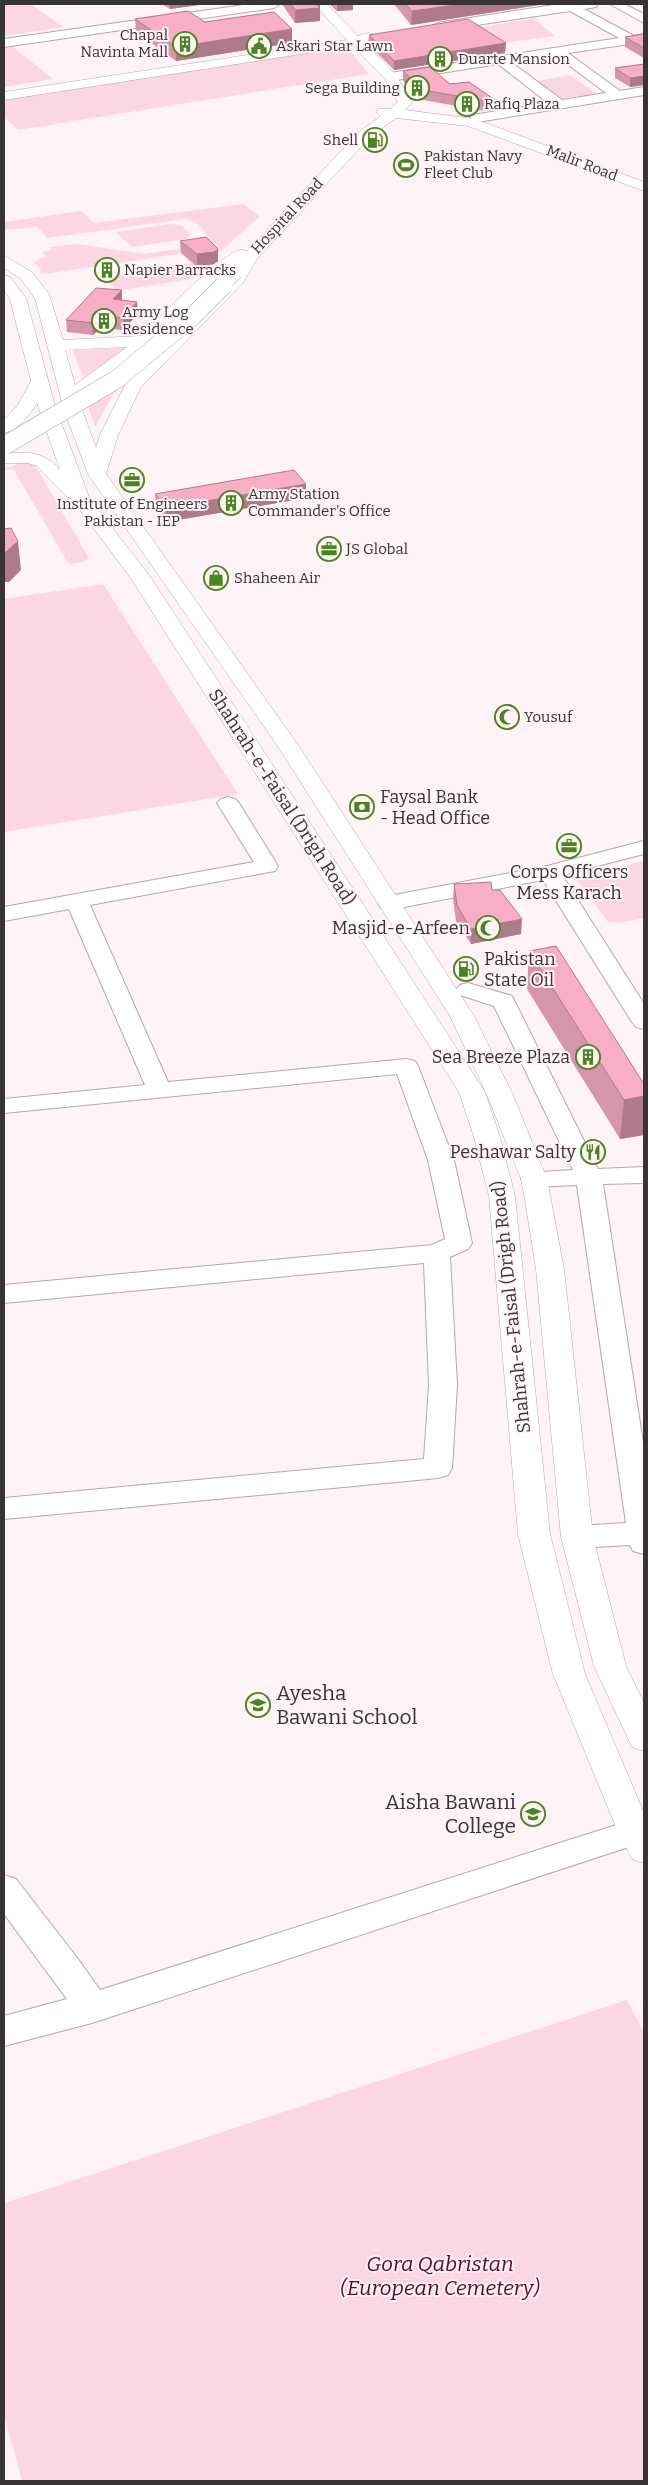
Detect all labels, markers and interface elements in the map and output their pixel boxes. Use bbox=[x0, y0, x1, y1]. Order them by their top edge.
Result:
place label: Chapal Navinta Mall bbox=[80, 26, 168, 61]
building icon: Chapal Navinta Mall bbox=[172, 31, 198, 57]
public building icon: Askari Star Lawn bbox=[246, 33, 272, 59]
place label: Askari Star Lawn bbox=[276, 37, 393, 55]
building icon: Duarte Mansion bbox=[427, 46, 453, 72]
place label: Duarte Mansion bbox=[458, 50, 570, 68]
building icon: Sega Building bbox=[404, 75, 430, 101]
place label: Sega Building bbox=[305, 79, 400, 97]
building icon: Rafiq Plaza bbox=[454, 91, 480, 117]
place label: Rafiq Plaza bbox=[484, 95, 560, 113]
fuel station icon: Shell bbox=[362, 127, 388, 153]
place label: Shell bbox=[323, 131, 358, 149]
street label: Malir Road bbox=[544, 141, 620, 185]
place label: Pakistan Navy Fleet Club bbox=[424, 147, 522, 182]
sports icon: Pakistan Navy Fleet Club bbox=[393, 152, 419, 178]
street label: Hospital Road bbox=[247, 174, 327, 258]
building icon: Napier Barracks bbox=[94, 257, 120, 283]
place label: Napier Barracks bbox=[124, 261, 236, 279]
place label: Army Log Residence bbox=[122, 303, 194, 338]
building icon: Army Log Residence bbox=[91, 308, 117, 334]
office icon: Institute of Engineers Pakistan - IEP bbox=[119, 467, 145, 493]
place label: Army Station Commander's Office bbox=[248, 485, 391, 520]
building icon: Army Station Commander's Office bbox=[218, 490, 244, 516]
place label: Institute of Engineers Pakistan - IEP bbox=[57, 495, 207, 530]
office icon: JS Global bbox=[316, 536, 342, 562]
place label: JS Global bbox=[345, 540, 408, 558]
shop icon: Shaheen Air bbox=[203, 565, 229, 591]
place label: Shaheen Air bbox=[234, 569, 321, 587]
street label: Shahrah-e-Faisal (Drigh Road) bbox=[204, 685, 360, 909]
mosque icon: Yousuf bbox=[494, 704, 520, 730]
place label: Yousuf bbox=[524, 708, 574, 726]
place label: Faysal Bank - Head Office bbox=[380, 786, 490, 829]
bank icon: Faysal Bank - Head Office bbox=[349, 794, 375, 820]
office icon: Corps Officers Mess Karach bbox=[556, 833, 582, 859]
place label: Corps Officers Mess Karach bbox=[510, 861, 628, 904]
mosque icon: Masjid-e-Arfeen bbox=[475, 915, 501, 941]
place label: Masjid-e-Arfeen bbox=[332, 917, 471, 939]
place label: Pakistan State Oil bbox=[484, 948, 556, 991]
fuel station icon: Pakistan State Oil bbox=[453, 956, 479, 982]
building icon: Sea Breeze Plaza bbox=[575, 1044, 601, 1070]
place label: Sea Breeze Plaza bbox=[432, 1046, 570, 1068]
restaurant icon: Peshawar Salty bbox=[580, 1139, 606, 1165]
place label: Peshawar Salty bbox=[450, 1141, 576, 1163]
street label: Shahrah-e-Faisal (Drigh Road) bbox=[487, 1180, 535, 1434]
place label: Ayesha Bawani School bbox=[276, 1680, 418, 1730]
school or university icon: Ayesha Bawani School bbox=[245, 1692, 271, 1718]
place label: Aisha Bawani College bbox=[385, 1789, 516, 1839]
school or university icon: Aisha Bawani College bbox=[520, 1801, 546, 1827]
park label: Gora Qabristan (European Cemetery) bbox=[340, 2251, 540, 2301]

